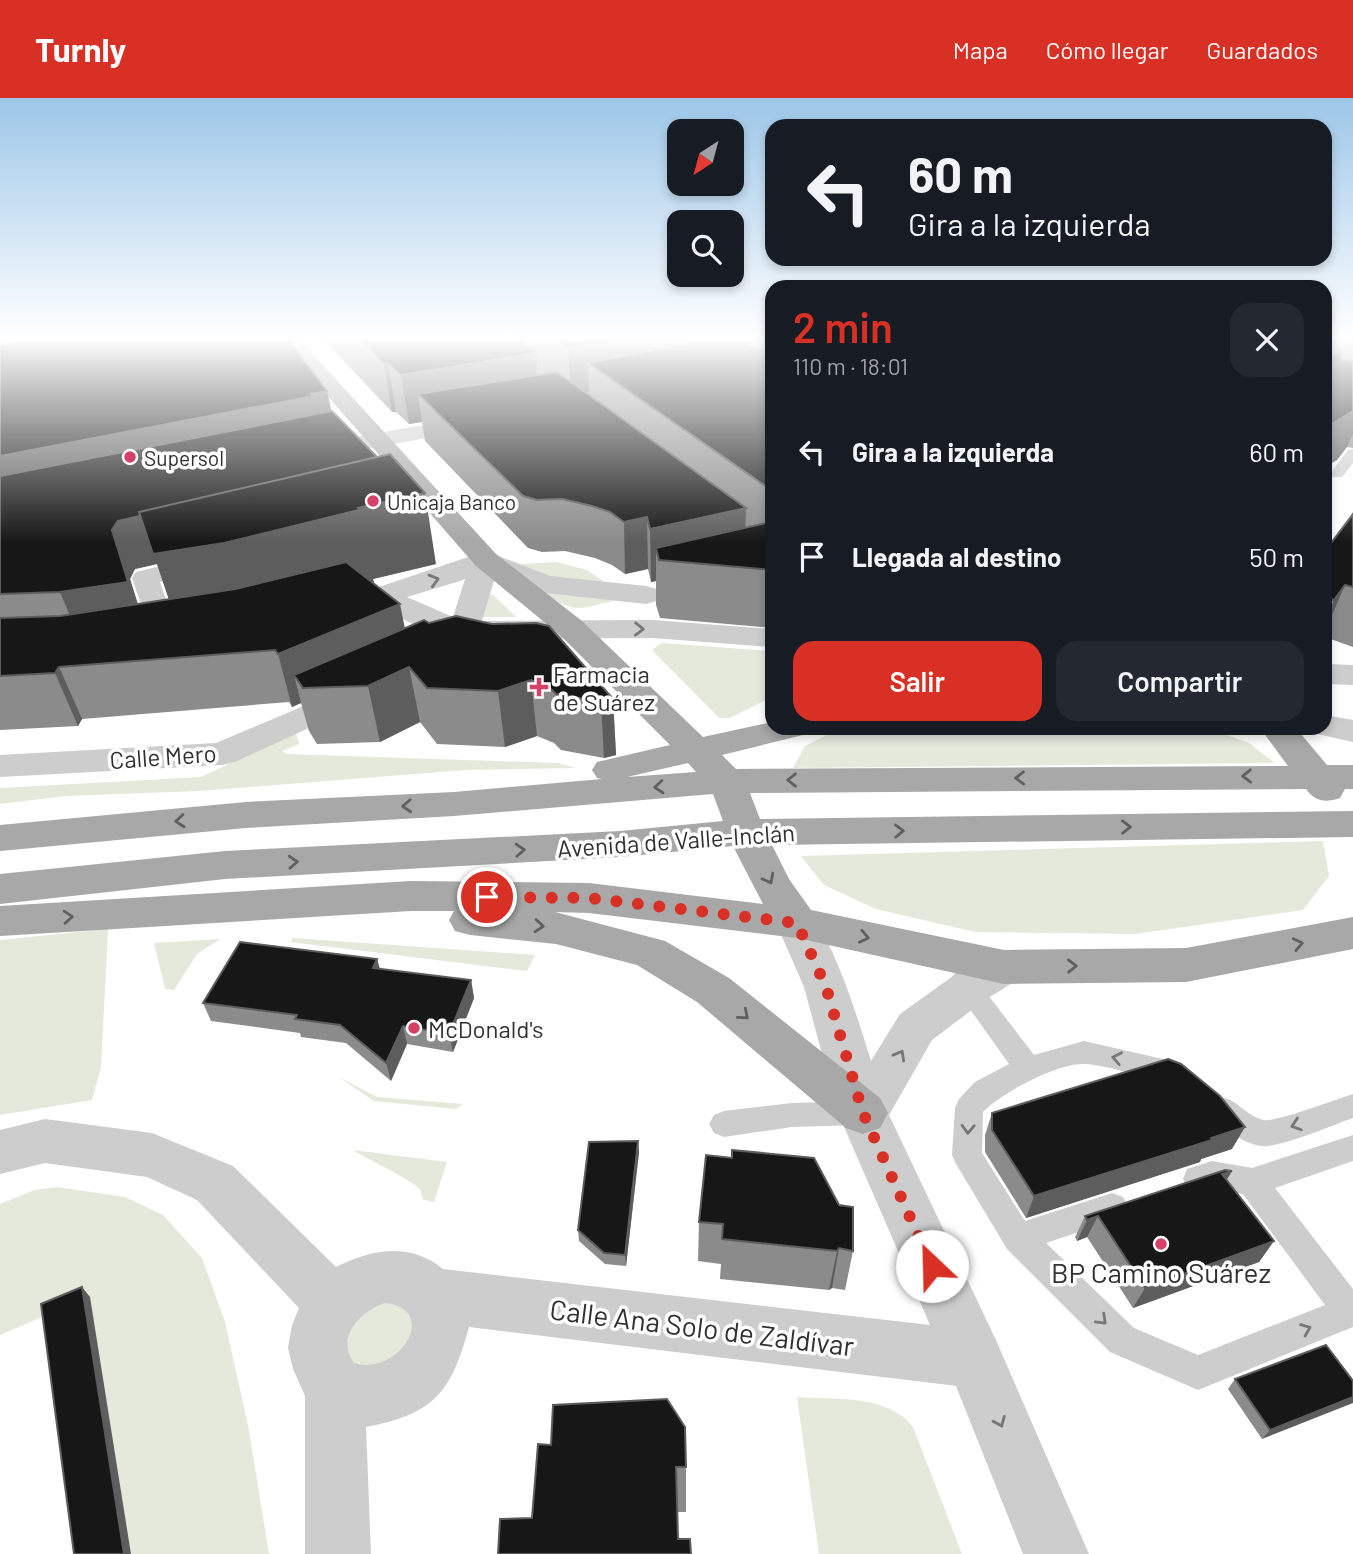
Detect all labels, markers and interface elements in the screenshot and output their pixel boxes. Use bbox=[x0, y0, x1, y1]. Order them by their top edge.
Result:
text: Turnly bbox=[35, 29, 126, 69]
text: Mapa bbox=[953, 35, 1008, 64]
text: Cómo llegar bbox=[1046, 35, 1168, 64]
text: Guardados bbox=[1206, 35, 1318, 64]
north arrow bbox=[667, 119, 744, 196]
map controls bbox=[667, 119, 744, 287]
text: 60 m bbox=[908, 144, 1013, 203]
icon: left bbox=[793, 147, 884, 238]
text: Gira a la izquierda bbox=[908, 204, 1151, 242]
button: search bbox=[667, 210, 744, 287]
text: 2 min bbox=[793, 301, 893, 351]
button: close bbox=[1230, 303, 1304, 377]
text: 110 m · 18:01 bbox=[793, 352, 908, 380]
icon: left bbox=[793, 433, 831, 471]
text: Gira a la izquierda bbox=[852, 436, 1054, 467]
text: 60 m bbox=[1249, 436, 1304, 467]
place label: Supersol bbox=[144, 445, 224, 470]
marker: Supersol bbox=[122, 449, 138, 465]
place label: Unicaja Banco bbox=[387, 489, 516, 514]
marker: Unicaja Banco bbox=[365, 493, 381, 509]
icon: arrive bbox=[793, 538, 831, 576]
text: Llegada al destino bbox=[852, 541, 1061, 572]
text: 50 m bbox=[1249, 541, 1304, 572]
one-way arrow bbox=[428, 573, 440, 588]
one-way arrow bbox=[634, 621, 645, 637]
button: Salir bbox=[793, 641, 1042, 721]
button: Compartir bbox=[1056, 641, 1304, 721]
place label: Farmacia de Suárez bbox=[553, 659, 655, 716]
marker: Farmacia de Suárez bbox=[531, 679, 547, 695]
street label: Calle Mero bbox=[109, 738, 217, 774]
one-way arrow bbox=[1242, 768, 1252, 784]
one-way arrow bbox=[1014, 770, 1025, 786]
one-way arrow bbox=[787, 772, 797, 788]
one-way arrow bbox=[653, 779, 664, 794]
one-way arrow bbox=[402, 798, 413, 813]
one-way arrow bbox=[175, 813, 186, 828]
street label: Avenida de Valle-Inclán bbox=[556, 817, 796, 863]
one-way arrow bbox=[1122, 819, 1132, 835]
one-way arrow bbox=[894, 823, 905, 839]
one-way arrow bbox=[515, 842, 526, 857]
one-way arrow bbox=[288, 854, 299, 869]
pin bbox=[457, 867, 517, 927]
one-way arrow bbox=[761, 872, 775, 884]
icon: arrive bbox=[468, 878, 506, 916]
one-way arrow bbox=[63, 910, 74, 925]
one-way arrow bbox=[534, 918, 545, 933]
one-way arrow bbox=[858, 929, 870, 944]
one-way arrow bbox=[1292, 937, 1304, 952]
one-way arrow bbox=[1068, 958, 1078, 974]
one-way arrow bbox=[735, 1007, 748, 1019]
place label: McDonald's bbox=[428, 1014, 543, 1043]
marker: McDonald's bbox=[406, 1020, 422, 1036]
one-way arrow bbox=[892, 1050, 905, 1063]
one-way arrow bbox=[1111, 1052, 1123, 1067]
one-way arrow bbox=[1290, 1116, 1302, 1131]
one-way arrow bbox=[961, 1124, 976, 1135]
position arrow bbox=[895, 1229, 969, 1303]
marker: BP Camino Suárez bbox=[1153, 1236, 1169, 1252]
place label: BP Camino Suárez bbox=[1051, 1255, 1271, 1289]
street label: Calle Ana Solo de Zaldívar bbox=[548, 1291, 856, 1363]
one-way arrow bbox=[1093, 1312, 1106, 1325]
one-way arrow bbox=[1299, 1324, 1311, 1338]
one-way arrow bbox=[992, 1415, 1006, 1427]

